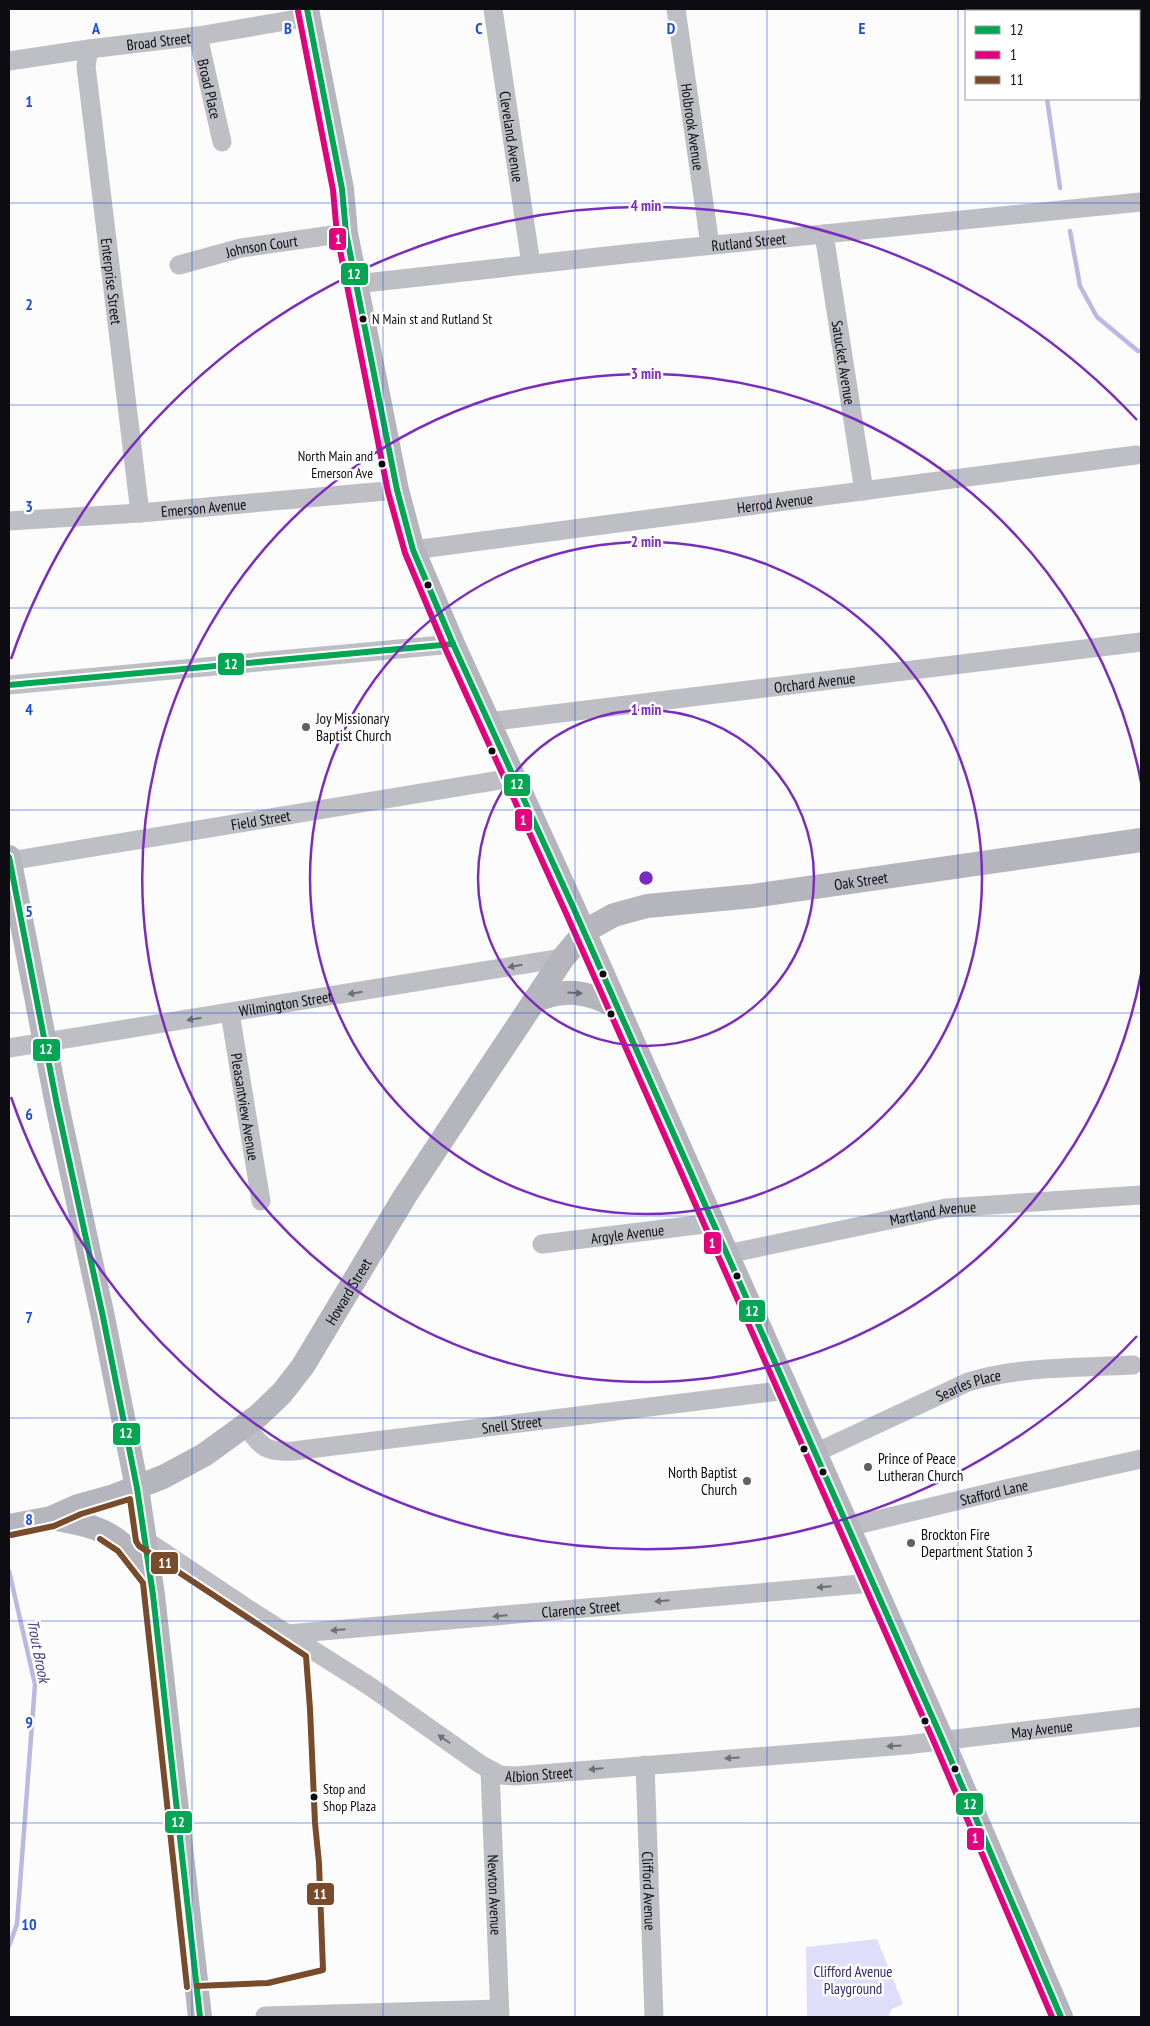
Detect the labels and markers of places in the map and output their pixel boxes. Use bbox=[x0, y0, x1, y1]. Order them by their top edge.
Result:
place label: N Main st and Rutland St bbox=[372, 310, 492, 328]
marker: N Main st and Rutland St bbox=[358, 314, 368, 324]
place label: North Main and Emerson Ave bbox=[298, 447, 373, 482]
marker: North Main and Emerson Ave bbox=[377, 459, 387, 469]
unlabelled marker bbox=[423, 580, 433, 590]
place label: Joy Missionary Baptist Church bbox=[315, 709, 391, 745]
marker: Joy Missionary Baptist Church bbox=[300, 721, 312, 733]
unlabelled marker bbox=[487, 746, 497, 756]
centre of rings bbox=[637, 869, 655, 887]
unlabelled marker bbox=[598, 969, 608, 979]
unlabelled marker bbox=[606, 1009, 616, 1019]
unlabelled marker bbox=[732, 1271, 742, 1281]
unlabelled marker bbox=[799, 1444, 809, 1454]
place label: Prince of Peace Lutheran Church bbox=[878, 1449, 963, 1485]
marker: Prince of Peace Lutheran Church bbox=[862, 1461, 874, 1473]
place label: North Baptist Church bbox=[668, 1463, 737, 1499]
unlabelled marker bbox=[818, 1467, 828, 1477]
marker: North Baptist Church bbox=[741, 1475, 753, 1487]
place label: Brockton Fire Department Station 3 bbox=[921, 1525, 1033, 1561]
marker: Brockton Fire Department Station 3 bbox=[905, 1537, 917, 1549]
unlabelled marker bbox=[920, 1716, 930, 1726]
unlabelled marker bbox=[950, 1764, 960, 1774]
place label: Stop and Shop Plaza bbox=[323, 1780, 376, 1815]
marker: Stop and Shop Plaza bbox=[309, 1792, 319, 1802]

